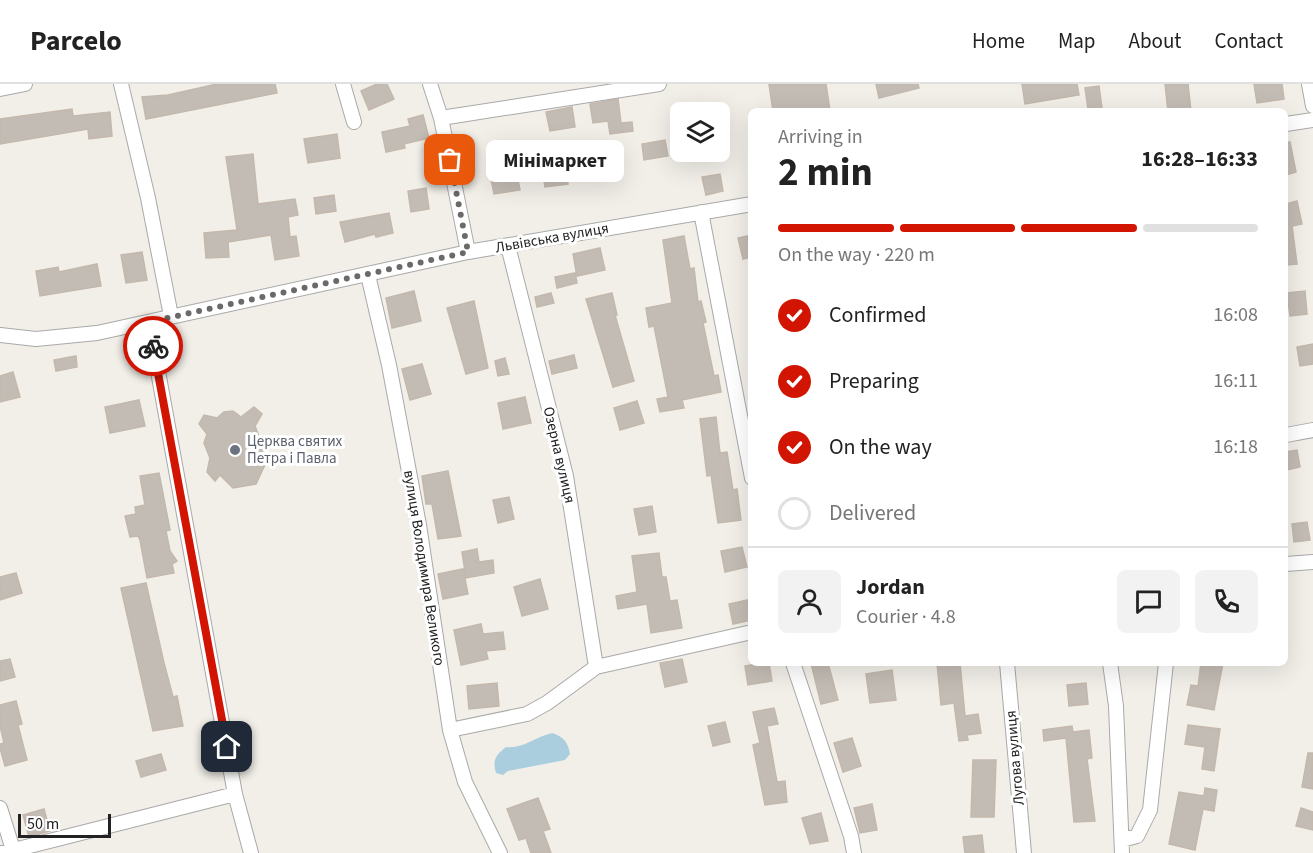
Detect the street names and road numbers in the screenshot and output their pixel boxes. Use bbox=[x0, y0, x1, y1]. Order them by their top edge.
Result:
street label: Львівська вулиця bbox=[494, 218, 610, 258]
street label: Озерна вулиця bbox=[538, 405, 580, 505]
street label: вулиця Володимира Великого bbox=[398, 469, 450, 667]
street label: Лугова вулиця bbox=[1000, 710, 1030, 806]

